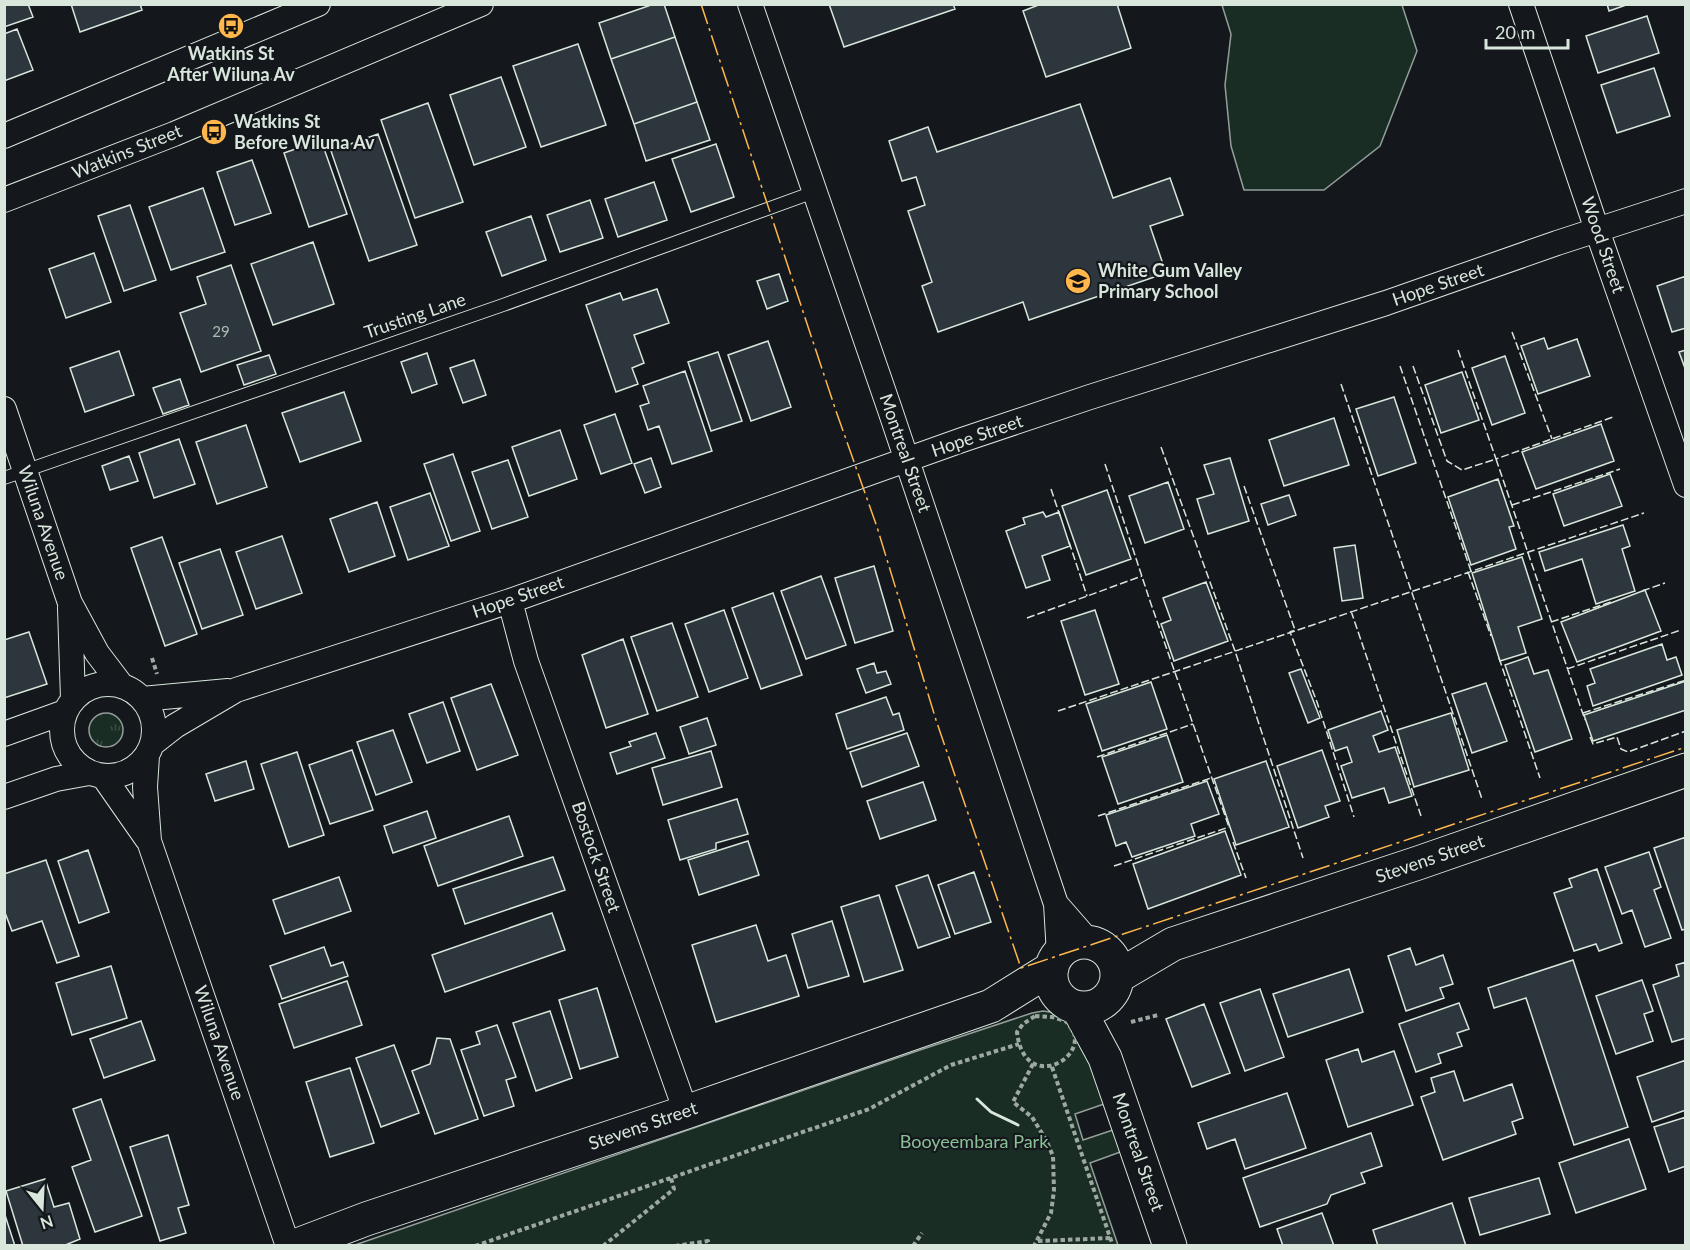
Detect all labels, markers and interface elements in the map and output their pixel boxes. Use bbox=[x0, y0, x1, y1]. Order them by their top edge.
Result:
bus stop icon: Watkins St After Wiluna Av bbox=[216, 11, 246, 41]
scale bar bbox=[1486, 12, 1568, 50]
text: 20 m bbox=[1495, 21, 1535, 43]
place label: Watkins St After Wiluna Av bbox=[166, 42, 295, 85]
place label: Watkins St Before Wiluna Av bbox=[234, 110, 375, 153]
bus stop icon: Watkins St Before Wiluna Av bbox=[199, 117, 229, 147]
street label: Watkins Street bbox=[69, 119, 185, 183]
street label: Wood Street bbox=[1577, 194, 1631, 296]
street label: Hope Street bbox=[1389, 258, 1487, 310]
place label: White Gum Valley Primary School bbox=[1098, 259, 1243, 302]
school or university icon: White Gum Valley Primary School bbox=[1063, 266, 1093, 296]
street label: Trusting Lane bbox=[361, 287, 468, 343]
house number: 29 bbox=[212, 322, 230, 340]
street label: Montreal Street bbox=[875, 391, 937, 515]
street label: Hope Street bbox=[928, 409, 1026, 461]
street label: Wiluna Avenue bbox=[14, 462, 74, 583]
street label: Hope Street bbox=[469, 570, 567, 622]
street label: Bostock Street bbox=[568, 798, 626, 916]
street label: Stevens Street bbox=[1372, 829, 1487, 887]
street label: Wiluna Avenue bbox=[190, 982, 250, 1103]
street label: Montreal Street bbox=[1108, 1090, 1170, 1214]
street label: Stevens Street bbox=[585, 1096, 700, 1154]
park label: Booyeembara Park bbox=[900, 1130, 1049, 1152]
north arrow bbox=[12, 1178, 72, 1238]
text: N bbox=[38, 1212, 56, 1234]

